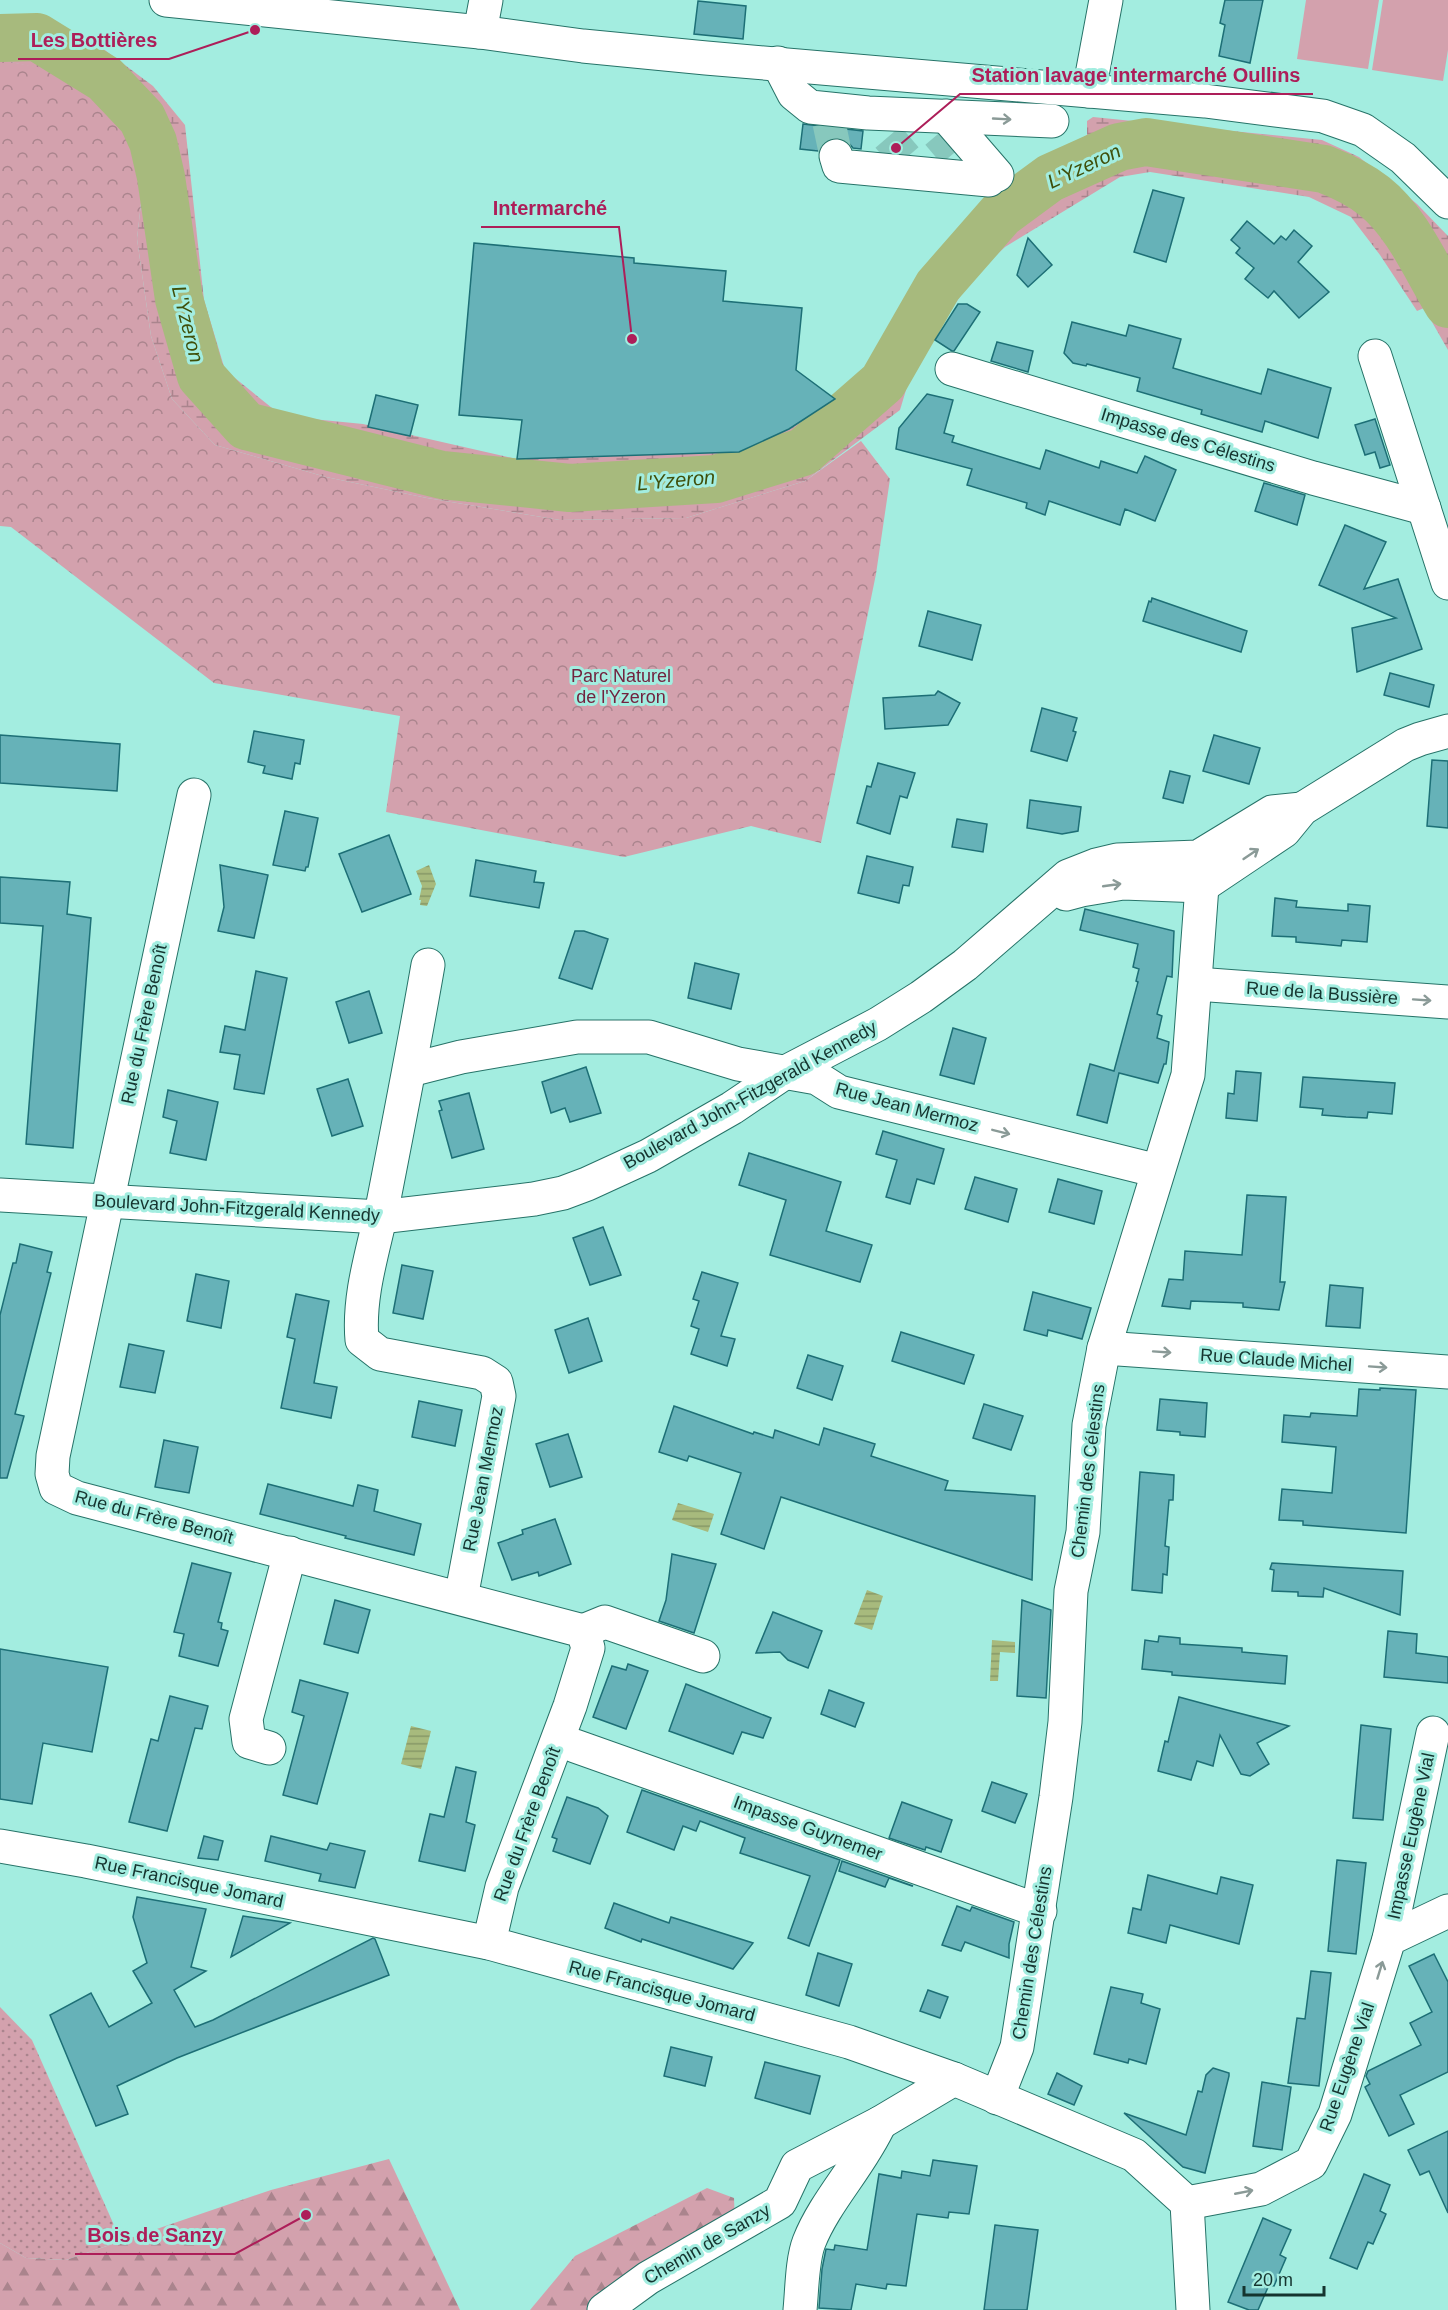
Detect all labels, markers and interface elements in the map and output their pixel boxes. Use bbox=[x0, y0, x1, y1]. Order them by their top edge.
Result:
callout: Les Bottières bbox=[18, 21, 169, 59]
text: Les Bottières bbox=[31, 29, 157, 51]
callout: Station lavage intermarché Oullins bbox=[960, 56, 1313, 94]
text: Station lavage intermarché Oullins bbox=[972, 64, 1300, 86]
one-way arrow bbox=[991, 113, 1011, 124]
water label: L'Yzeron bbox=[1044, 139, 1124, 193]
callout: Intermarché bbox=[481, 189, 619, 227]
text: Intermarché bbox=[493, 197, 607, 219]
water label: L'Yzeron bbox=[168, 283, 208, 365]
street label: Impasse des Célestins bbox=[1098, 404, 1278, 476]
water label: L'Yzeron bbox=[636, 466, 716, 494]
park label: Parc Naturel de l'Yzeron bbox=[571, 666, 671, 707]
one-way arrow bbox=[1242, 848, 1259, 860]
one-way arrow bbox=[1102, 879, 1122, 890]
street label: Rue du Frère Benoît bbox=[117, 942, 171, 1106]
street label: Rue de la Bussière bbox=[1245, 978, 1399, 1008]
one-way arrow bbox=[1411, 995, 1431, 1006]
street label: Boulevard John-Fitzgerald Kennedy bbox=[620, 1017, 880, 1173]
street label: Rue Jean Mermoz bbox=[833, 1078, 981, 1136]
one-way arrow bbox=[992, 1127, 1011, 1139]
street label: Boulevard John-Fitzgerald Kennedy bbox=[94, 1191, 380, 1225]
street label: Rue Claude Michel bbox=[1199, 1345, 1353, 1375]
one-way arrow bbox=[1152, 1347, 1172, 1358]
one-way arrow bbox=[1367, 1362, 1387, 1373]
street label: Chemin des Célestins bbox=[1067, 1383, 1109, 1559]
street label: Rue Jean Mermoz bbox=[459, 1405, 507, 1553]
street label: Rue du Frère Benoît bbox=[73, 1486, 235, 1548]
street label: Rue du Frère Benoît bbox=[490, 1744, 564, 1904]
street label: Impasse Eugène Vial bbox=[1384, 1751, 1438, 1921]
street label: Impasse Guynemer bbox=[731, 1792, 885, 1864]
street label: Rue Francisque Jomard bbox=[93, 1852, 285, 1912]
street label: Chemin des Célestins bbox=[1008, 1865, 1056, 2041]
street label: Rue Francisque Jomard bbox=[567, 1956, 757, 2026]
one-way arrow bbox=[1375, 1961, 1386, 1980]
street label: Rue Eugène Vial bbox=[1316, 2000, 1378, 2134]
one-way arrow bbox=[1234, 2186, 1253, 2197]
street label: Chemin de Sanzy bbox=[640, 2200, 774, 2288]
callout: Bois de Sanzy bbox=[75, 2216, 235, 2254]
text: Bois de Sanzy bbox=[87, 2224, 224, 2246]
scale bar bbox=[1244, 2259, 1324, 2297]
text: 20 m bbox=[1253, 2270, 1293, 2290]

